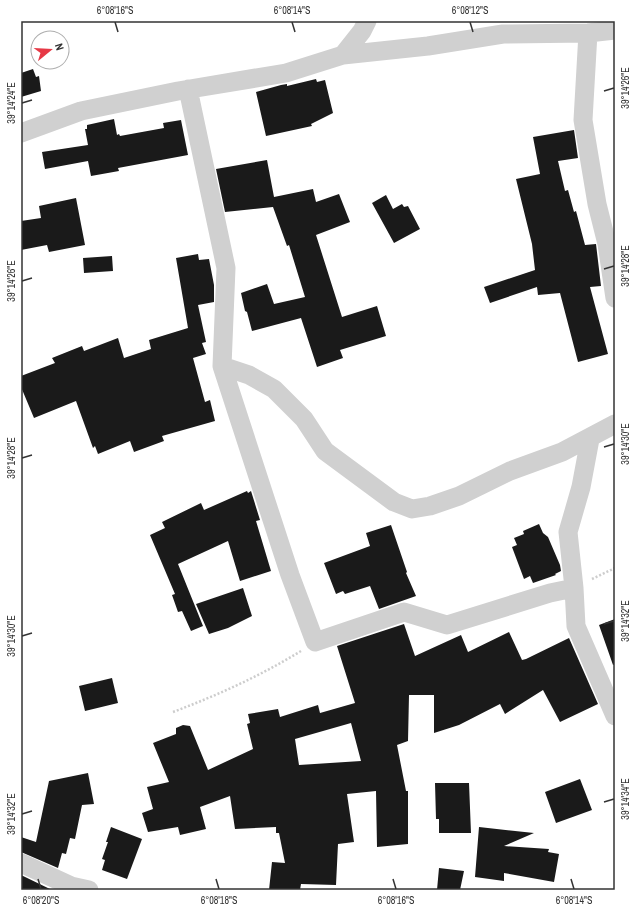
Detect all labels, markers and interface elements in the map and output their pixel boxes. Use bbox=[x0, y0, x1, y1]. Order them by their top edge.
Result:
text: 6°08'16"S bbox=[97, 4, 134, 17]
text: 6°08'14"S bbox=[274, 4, 311, 17]
text: 6°08'12"S bbox=[452, 4, 489, 17]
north arrow bbox=[30, 30, 70, 70]
text: N bbox=[52, 42, 67, 52]
text: 39°14'26"E bbox=[619, 67, 632, 109]
text: 39°14'24"E bbox=[5, 82, 18, 124]
text: 39°14'28"E bbox=[619, 245, 632, 287]
text: 39°14'26"E bbox=[5, 260, 18, 302]
text: 39°14'30"E bbox=[619, 423, 632, 465]
text: 39°14'28"E bbox=[5, 437, 18, 479]
text: 39°14'32"E bbox=[619, 600, 632, 642]
text: 39°14'30"E bbox=[5, 615, 18, 657]
text: 39°14'34"E bbox=[619, 778, 632, 820]
text: 39°14'32"E bbox=[5, 793, 18, 835]
text: 6°08'20"S bbox=[23, 894, 60, 907]
text: 6°08'18"S bbox=[201, 894, 238, 907]
text: 6°08'16"S bbox=[378, 894, 415, 907]
text: 6°08'14"S bbox=[556, 894, 593, 907]

